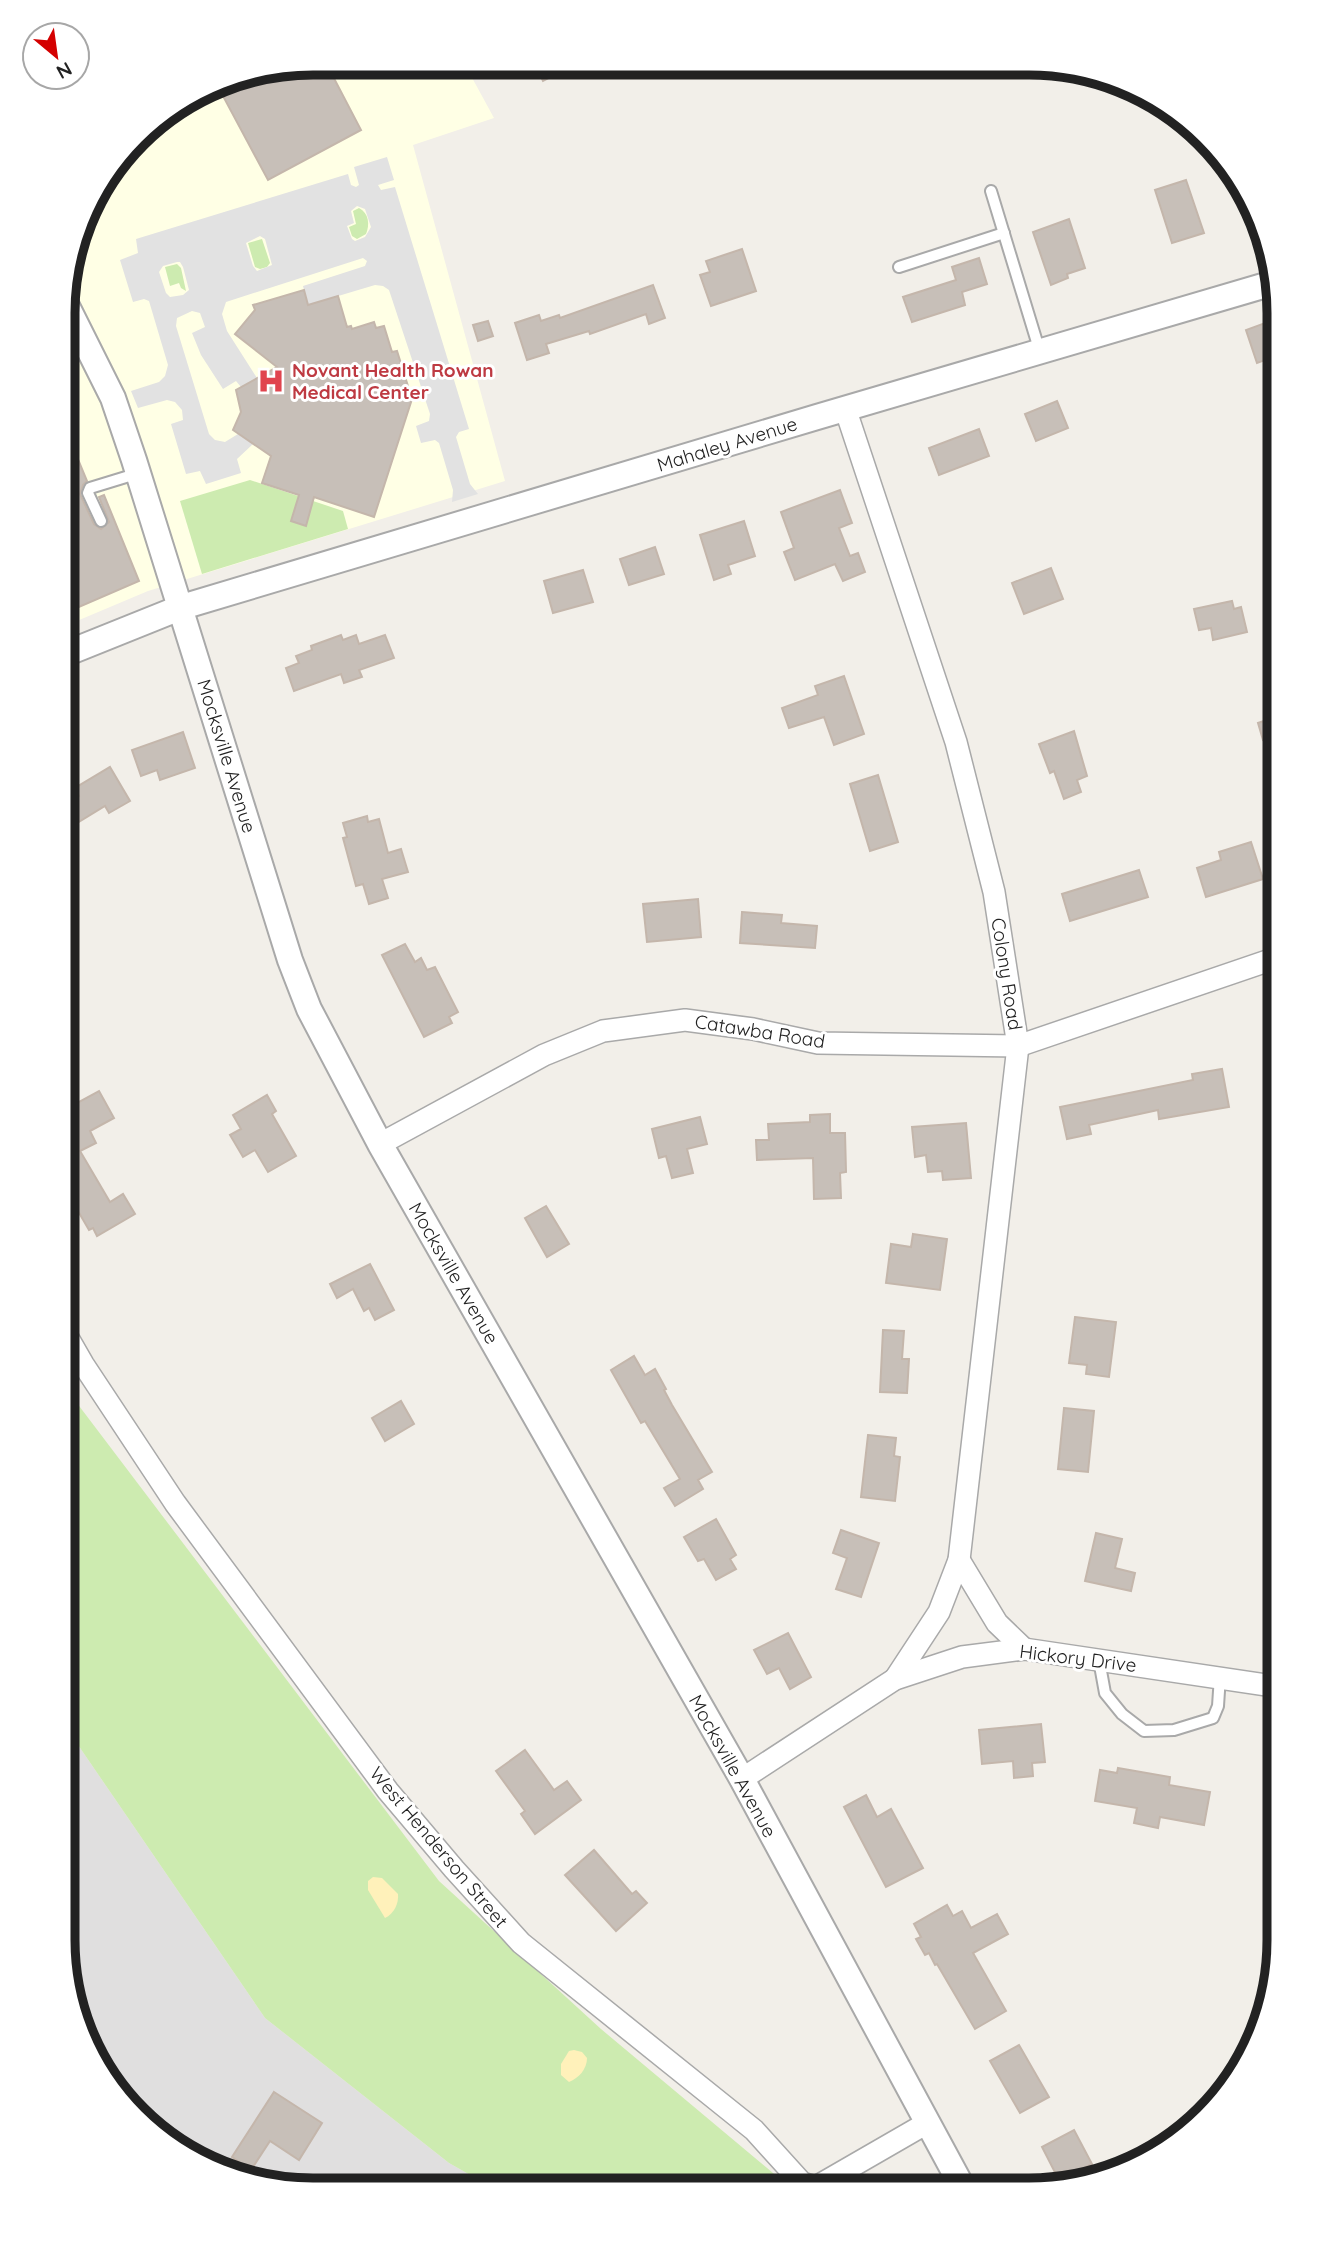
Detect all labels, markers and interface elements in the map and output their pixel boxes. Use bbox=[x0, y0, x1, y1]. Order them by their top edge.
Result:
north arrow bbox=[21, 21, 91, 91]
text: N bbox=[52, 57, 76, 85]
place label: Novant Health Rowan Medical Center bbox=[292, 358, 494, 404]
hospital icon: Novant Health Rowan Medical Center bbox=[256, 366, 286, 396]
street label: Mahaley Avenue bbox=[654, 411, 800, 477]
street label: Mocksville Avenue bbox=[192, 676, 262, 836]
street label: Colony Road bbox=[986, 916, 1028, 1032]
street label: Catawba Road bbox=[693, 1009, 827, 1053]
street label: Mocksville Avenue bbox=[404, 1198, 504, 1348]
street label: Hickory Drive bbox=[1018, 1639, 1138, 1677]
street label: Mocksville Avenue bbox=[684, 1690, 782, 1842]
street label: West Henderson Street bbox=[365, 1762, 513, 1932]

